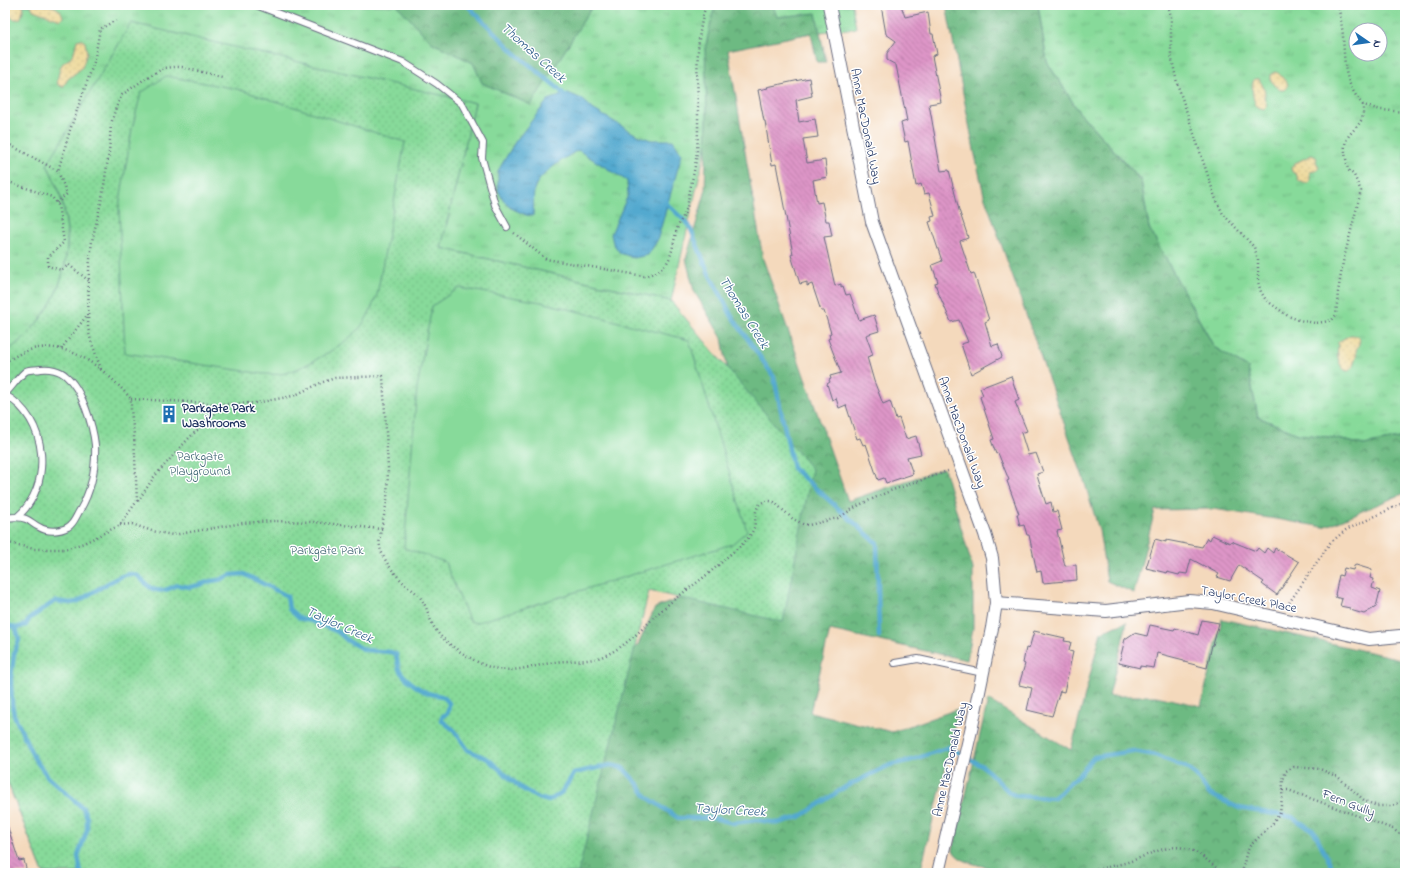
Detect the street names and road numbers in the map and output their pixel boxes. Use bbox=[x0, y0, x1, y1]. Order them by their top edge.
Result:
street label: Anne MacDonald Way bbox=[844, 67, 886, 186]
street label: Anne MacDonald Way bbox=[932, 374, 991, 491]
street label: Taylor Creek Place bbox=[1199, 581, 1298, 619]
street label: Anne MacDonald Way bbox=[928, 700, 974, 819]
street label: Fern Gully bbox=[1318, 784, 1378, 823]

